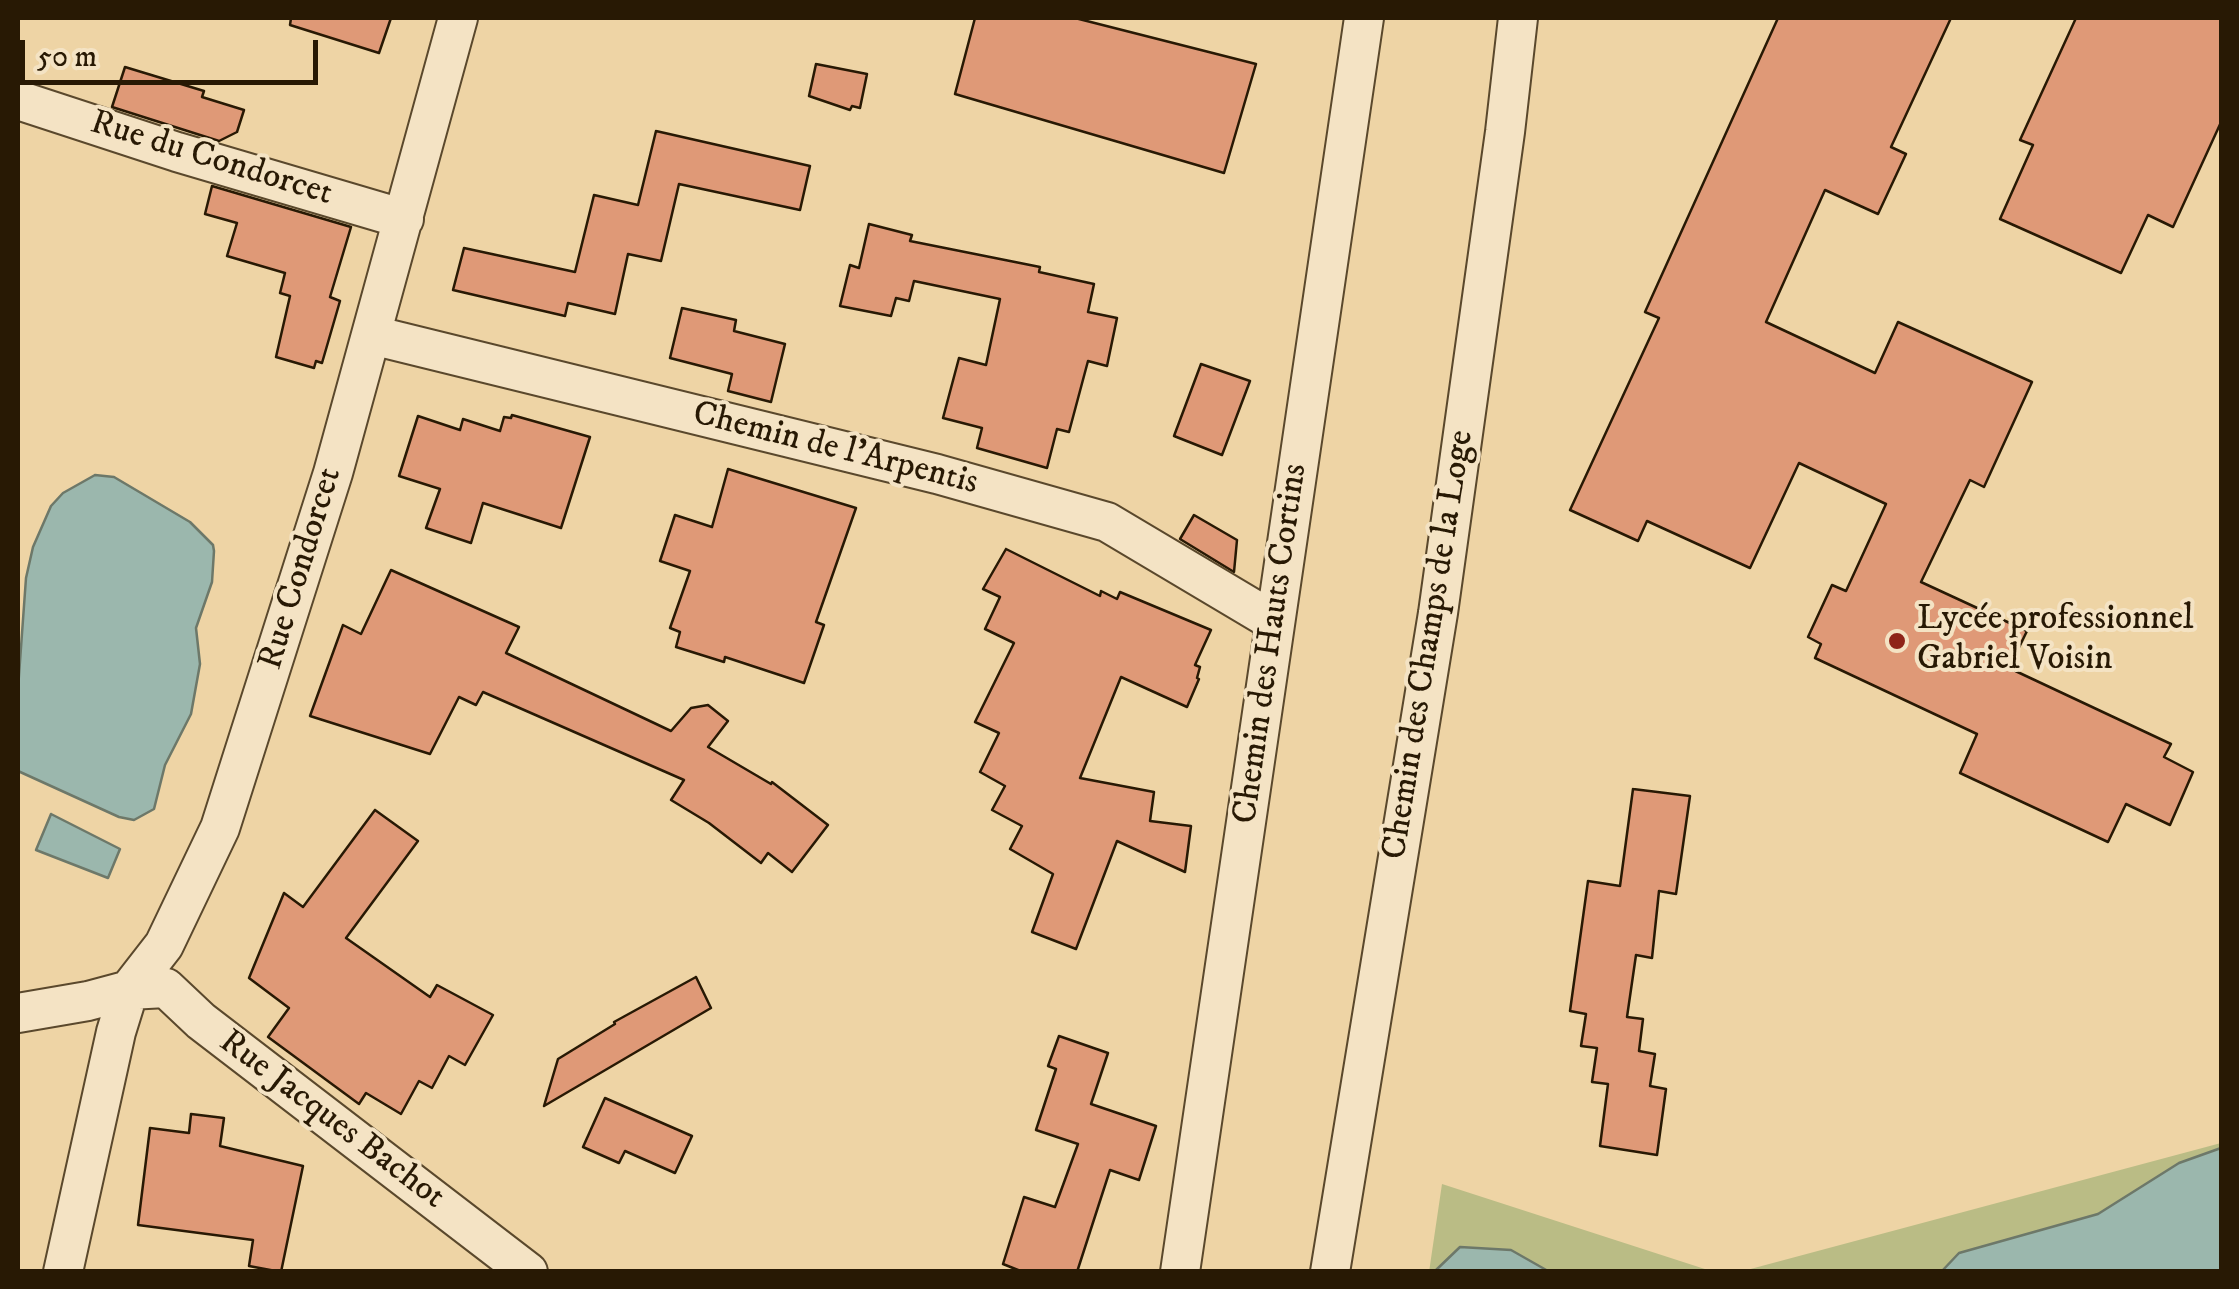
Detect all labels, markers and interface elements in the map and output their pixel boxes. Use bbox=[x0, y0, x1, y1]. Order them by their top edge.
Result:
scale bar bbox=[25, 20, 322, 82]
text: 50 m bbox=[37, 39, 97, 76]
street label: Rue du Condorcet bbox=[85, 103, 337, 217]
street label: Chemin de l'Arpentis bbox=[688, 394, 982, 506]
street label: Chemin des Champs de la Loge bbox=[1375, 427, 1485, 863]
street label: Chemin des Hauts Cortins bbox=[1226, 461, 1318, 827]
street label: Rue Condorcet bbox=[251, 463, 353, 675]
place label: Lycée professionnel Gabriel Voisin bbox=[1917, 600, 2194, 682]
marker: Lycée professionnel Gabriel Voisin bbox=[1886, 630, 1908, 652]
street label: Rue Jacques Bachot bbox=[210, 1022, 452, 1220]

